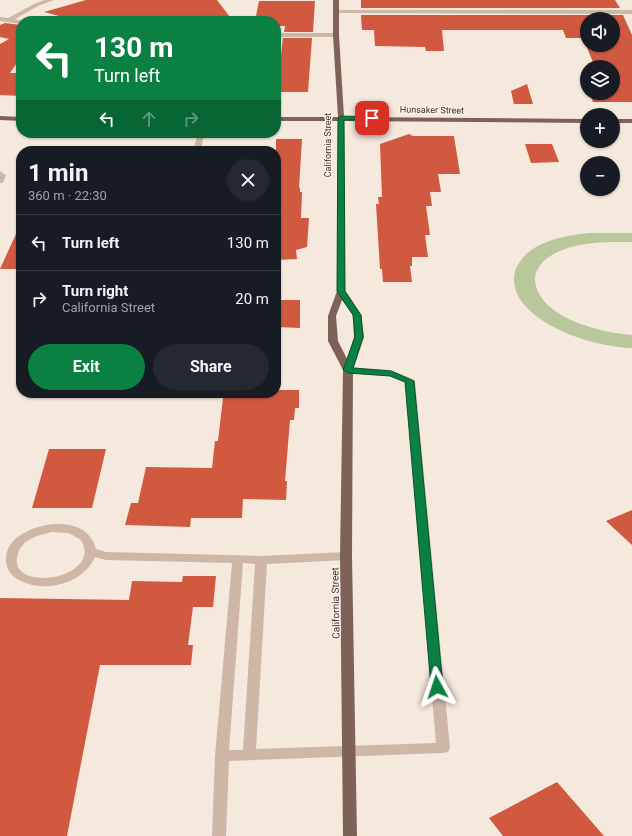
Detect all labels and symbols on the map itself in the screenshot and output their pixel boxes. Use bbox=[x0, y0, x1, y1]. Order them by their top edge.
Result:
pin bbox=[355, 101, 389, 135]
street label: Hunsaker Street bbox=[400, 104, 464, 116]
street label: California Street bbox=[323, 113, 333, 177]
street label: California Street bbox=[329, 567, 342, 639]
position arrow bbox=[416, 666, 458, 708]

